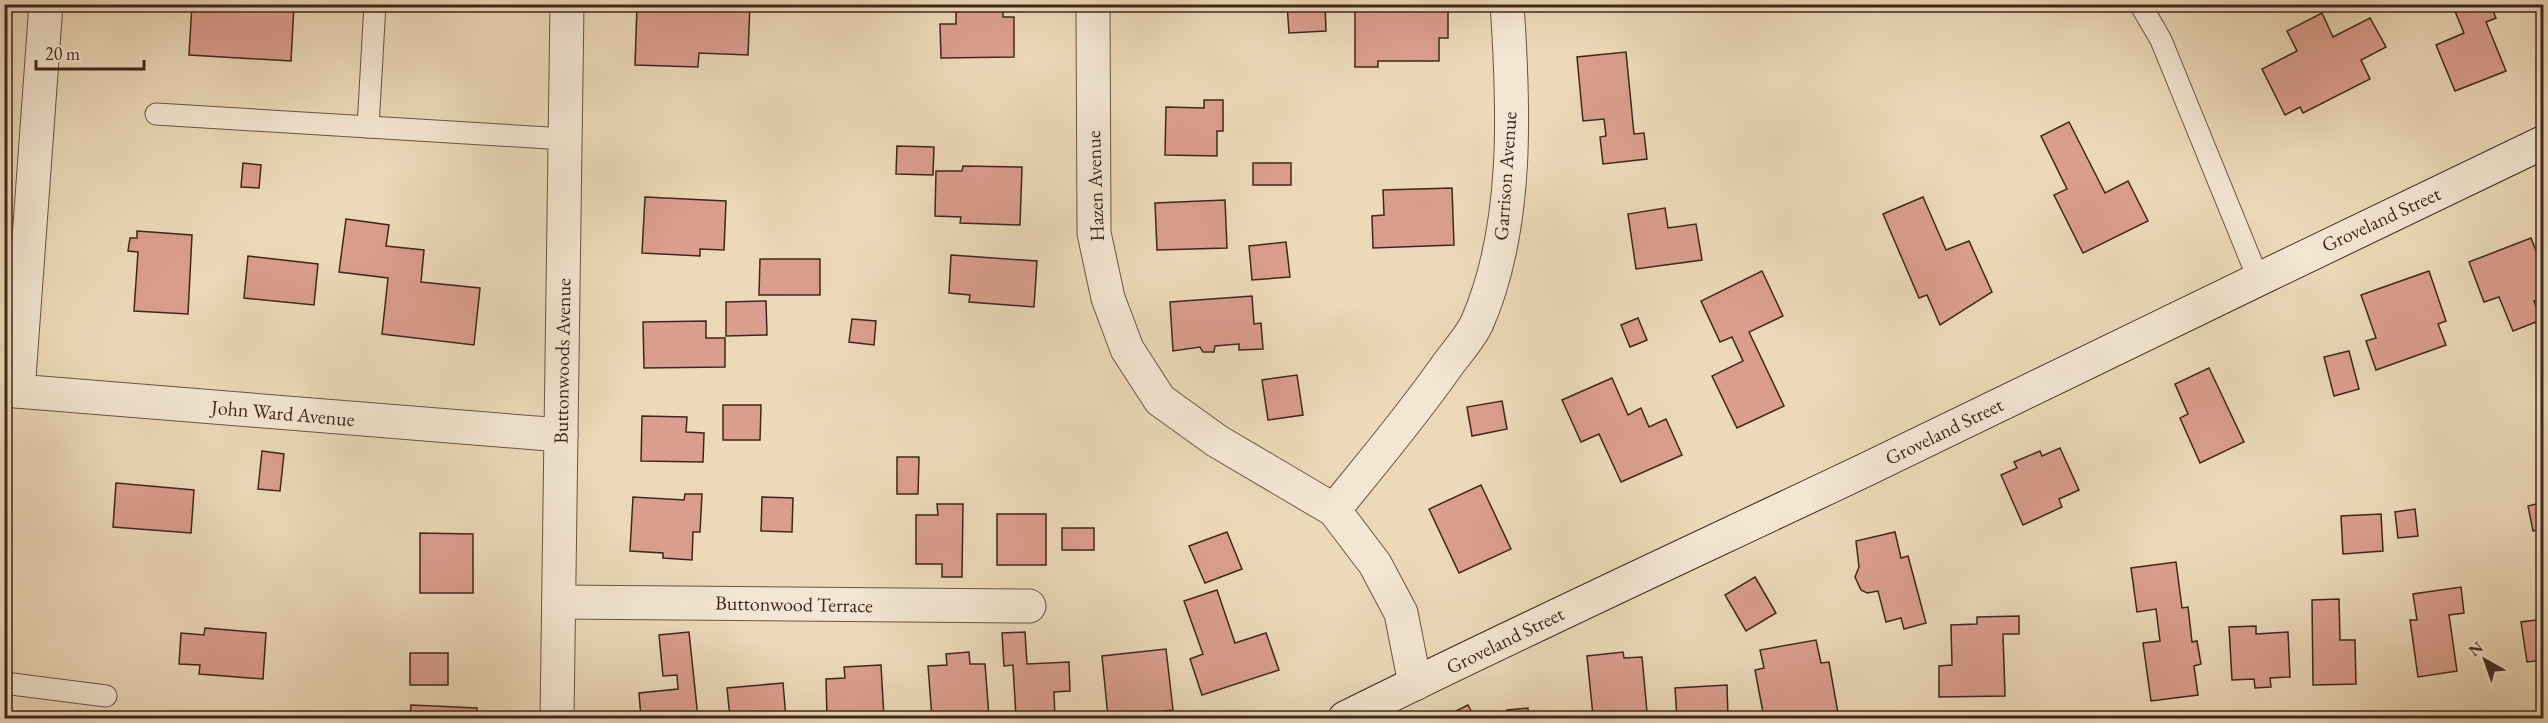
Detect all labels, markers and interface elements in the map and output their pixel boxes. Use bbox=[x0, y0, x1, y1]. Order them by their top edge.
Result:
scale bar bbox=[36, 33, 144, 71]
text: 20 m bbox=[45, 42, 80, 65]
street label: Garrison Avenue bbox=[1488, 110, 1522, 241]
street label: Hazen Avenue bbox=[1080, 130, 1110, 242]
street label: Groveland Street bbox=[2317, 180, 2445, 258]
street label: Buttonwoods Avenue bbox=[548, 278, 576, 444]
street label: Groveland Street bbox=[1881, 391, 2008, 471]
street label: John Ward Avenue bbox=[208, 394, 356, 432]
street label: Buttonwood Terrace bbox=[715, 590, 873, 618]
street label: Groveland Street bbox=[1442, 600, 1569, 680]
north arrow bbox=[2455, 630, 2515, 690]
text: N bbox=[2464, 637, 2487, 661]

